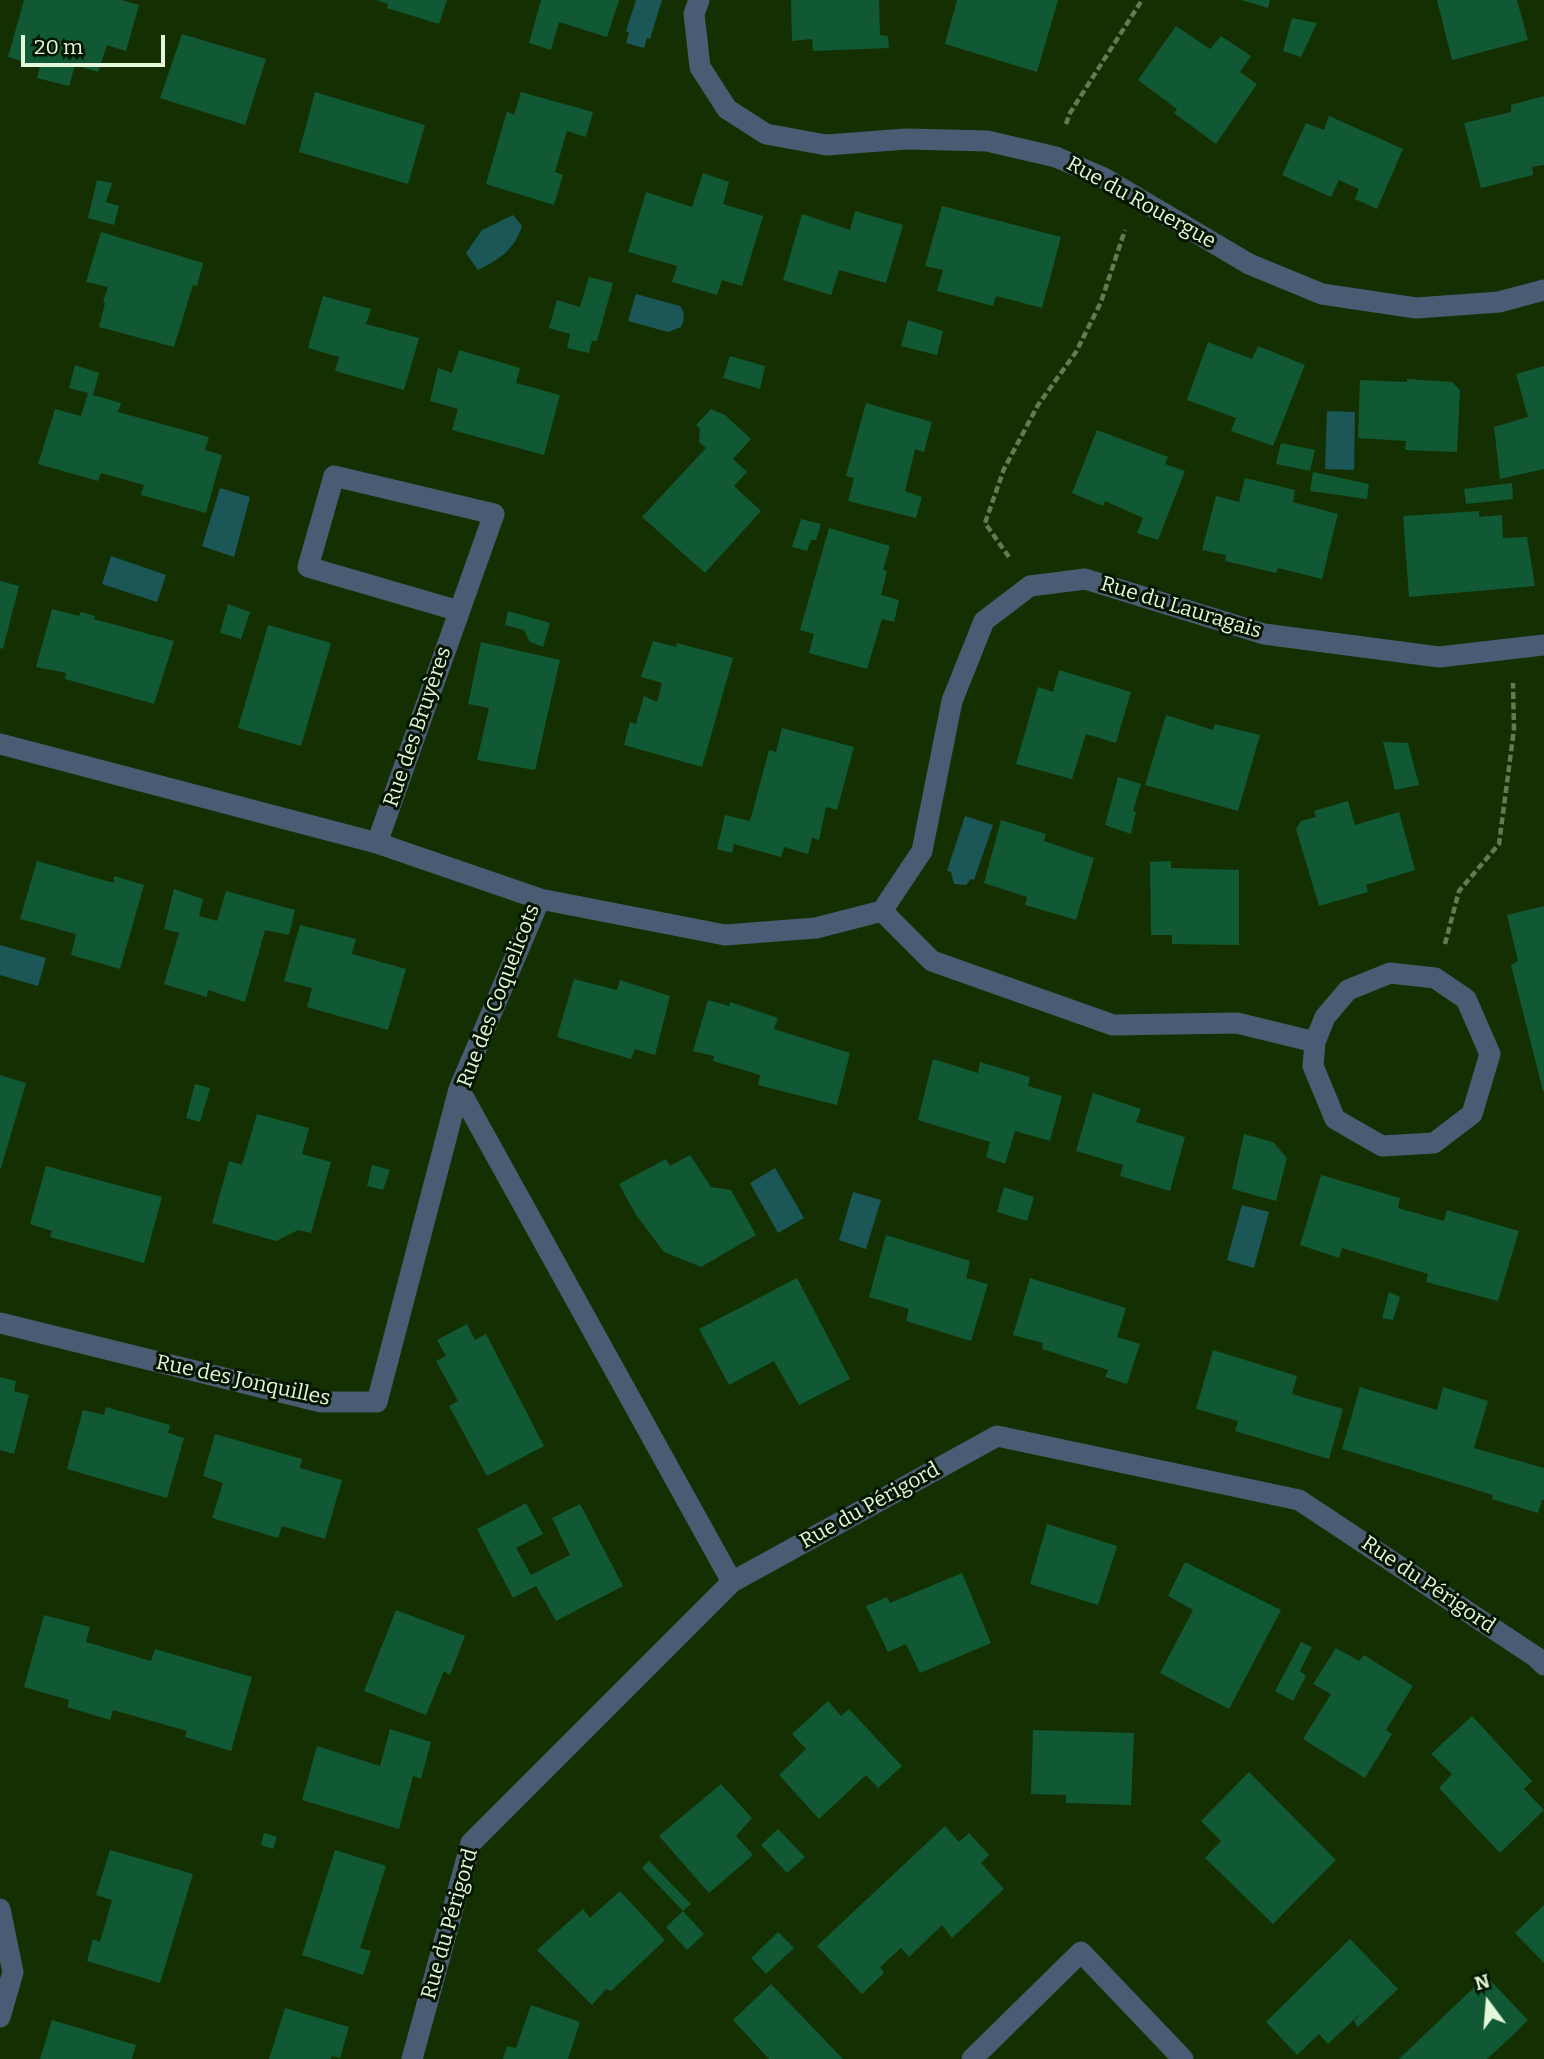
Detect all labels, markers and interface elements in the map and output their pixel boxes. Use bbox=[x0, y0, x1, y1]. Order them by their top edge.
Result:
scale bar bbox=[24, 21, 168, 65]
text: 20 m bbox=[34, 34, 83, 60]
street label: Rue du Rouergue bbox=[1062, 152, 1220, 254]
street label: Rue du Lauragais bbox=[1097, 572, 1265, 644]
street label: Rue des Bruyères bbox=[379, 644, 457, 810]
street label: Rue des Coquelicots bbox=[452, 901, 546, 1091]
street label: Rue des Jonquilles bbox=[154, 1350, 332, 1412]
street label: Rue du Périgord bbox=[796, 1457, 944, 1555]
street label: Rue du Périgord bbox=[1356, 1531, 1500, 1639]
street label: Rue du Périgord bbox=[416, 1846, 484, 2002]
north arrow bbox=[1453, 1968, 1523, 2038]
text: N bbox=[1472, 1969, 1492, 1995]

